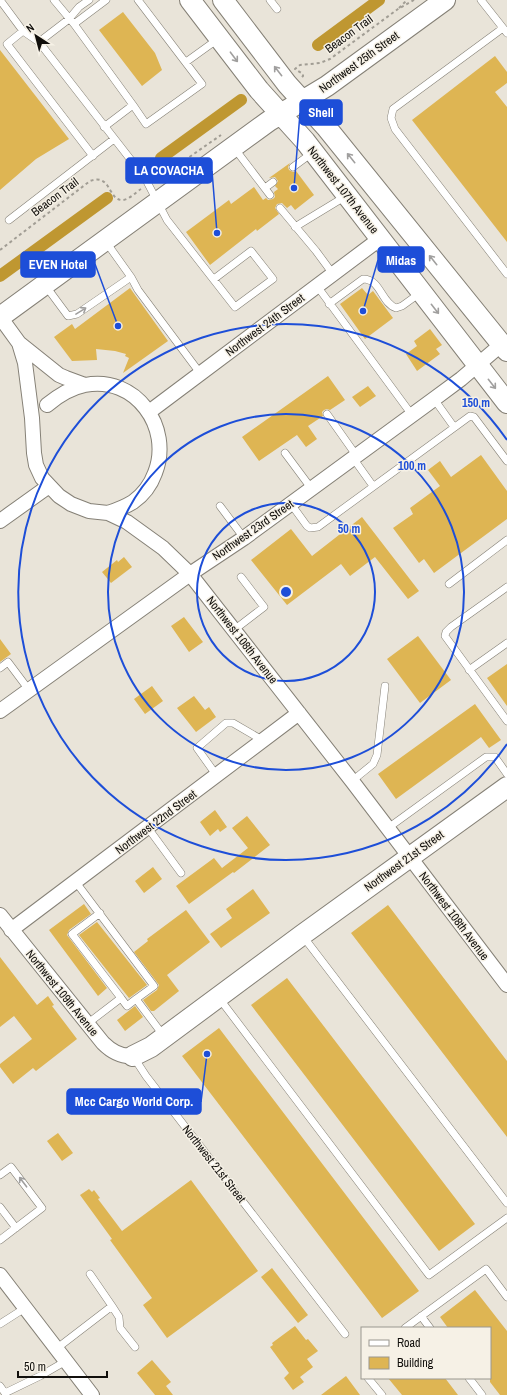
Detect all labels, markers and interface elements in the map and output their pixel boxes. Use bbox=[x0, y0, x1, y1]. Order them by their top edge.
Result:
street label: Beacon Trail bbox=[322, 11, 376, 57]
north arrow bbox=[16, 16, 56, 56]
text: N bbox=[23, 20, 37, 35]
street label: Northwest 25th Street bbox=[316, 27, 402, 96]
one-way arrow bbox=[230, 52, 239, 63]
one-way arrow bbox=[273, 66, 282, 77]
callout: Shell bbox=[300, 100, 342, 125]
text: Shell bbox=[308, 104, 334, 121]
street label: Northwest 107th Avenue bbox=[304, 143, 382, 237]
one-way arrow bbox=[346, 153, 355, 164]
callout: LA COVACHA bbox=[126, 158, 212, 183]
text: LA COVACHA bbox=[134, 162, 204, 179]
street label: Beacon Trail bbox=[28, 174, 82, 220]
callout: Midas bbox=[378, 247, 424, 272]
callout: EVEN Hotel bbox=[21, 252, 95, 277]
text: Midas bbox=[386, 252, 416, 269]
one-way arrow bbox=[428, 254, 437, 265]
text: EVEN Hotel bbox=[29, 256, 87, 273]
street label: Northwest 24th Street bbox=[222, 290, 308, 360]
one-way arrow bbox=[431, 304, 440, 315]
one-way arrow bbox=[75, 307, 86, 315]
one-way arrow bbox=[488, 378, 497, 389]
text: 150 m bbox=[462, 395, 490, 411]
text: 100 m bbox=[398, 458, 426, 474]
street label: Northwest 23rd Street bbox=[209, 496, 297, 564]
text: 50 m bbox=[338, 521, 360, 537]
centre of rings bbox=[279, 585, 293, 599]
street label: Northwest 108th Avenue bbox=[203, 593, 281, 687]
street label: Northwest 22nd Street bbox=[112, 786, 200, 858]
street label: Northwest 21st Street bbox=[361, 827, 447, 895]
street label: Northwest 108th Avenue bbox=[415, 868, 493, 964]
street label: Northwest 109th Avenue bbox=[22, 946, 102, 1040]
callout: Mcc Cargo World Corp. bbox=[67, 1089, 201, 1114]
text: Mcc Cargo World Corp. bbox=[75, 1093, 193, 1110]
street label: Northwest 21st Street bbox=[179, 1122, 250, 1206]
one-way arrow bbox=[18, 1176, 27, 1187]
legend bbox=[361, 1327, 491, 1379]
text: Road bbox=[397, 1335, 421, 1351]
scale bar bbox=[18, 1353, 107, 1379]
text: Building bbox=[397, 1355, 434, 1371]
text: 50 m bbox=[24, 1359, 46, 1375]

